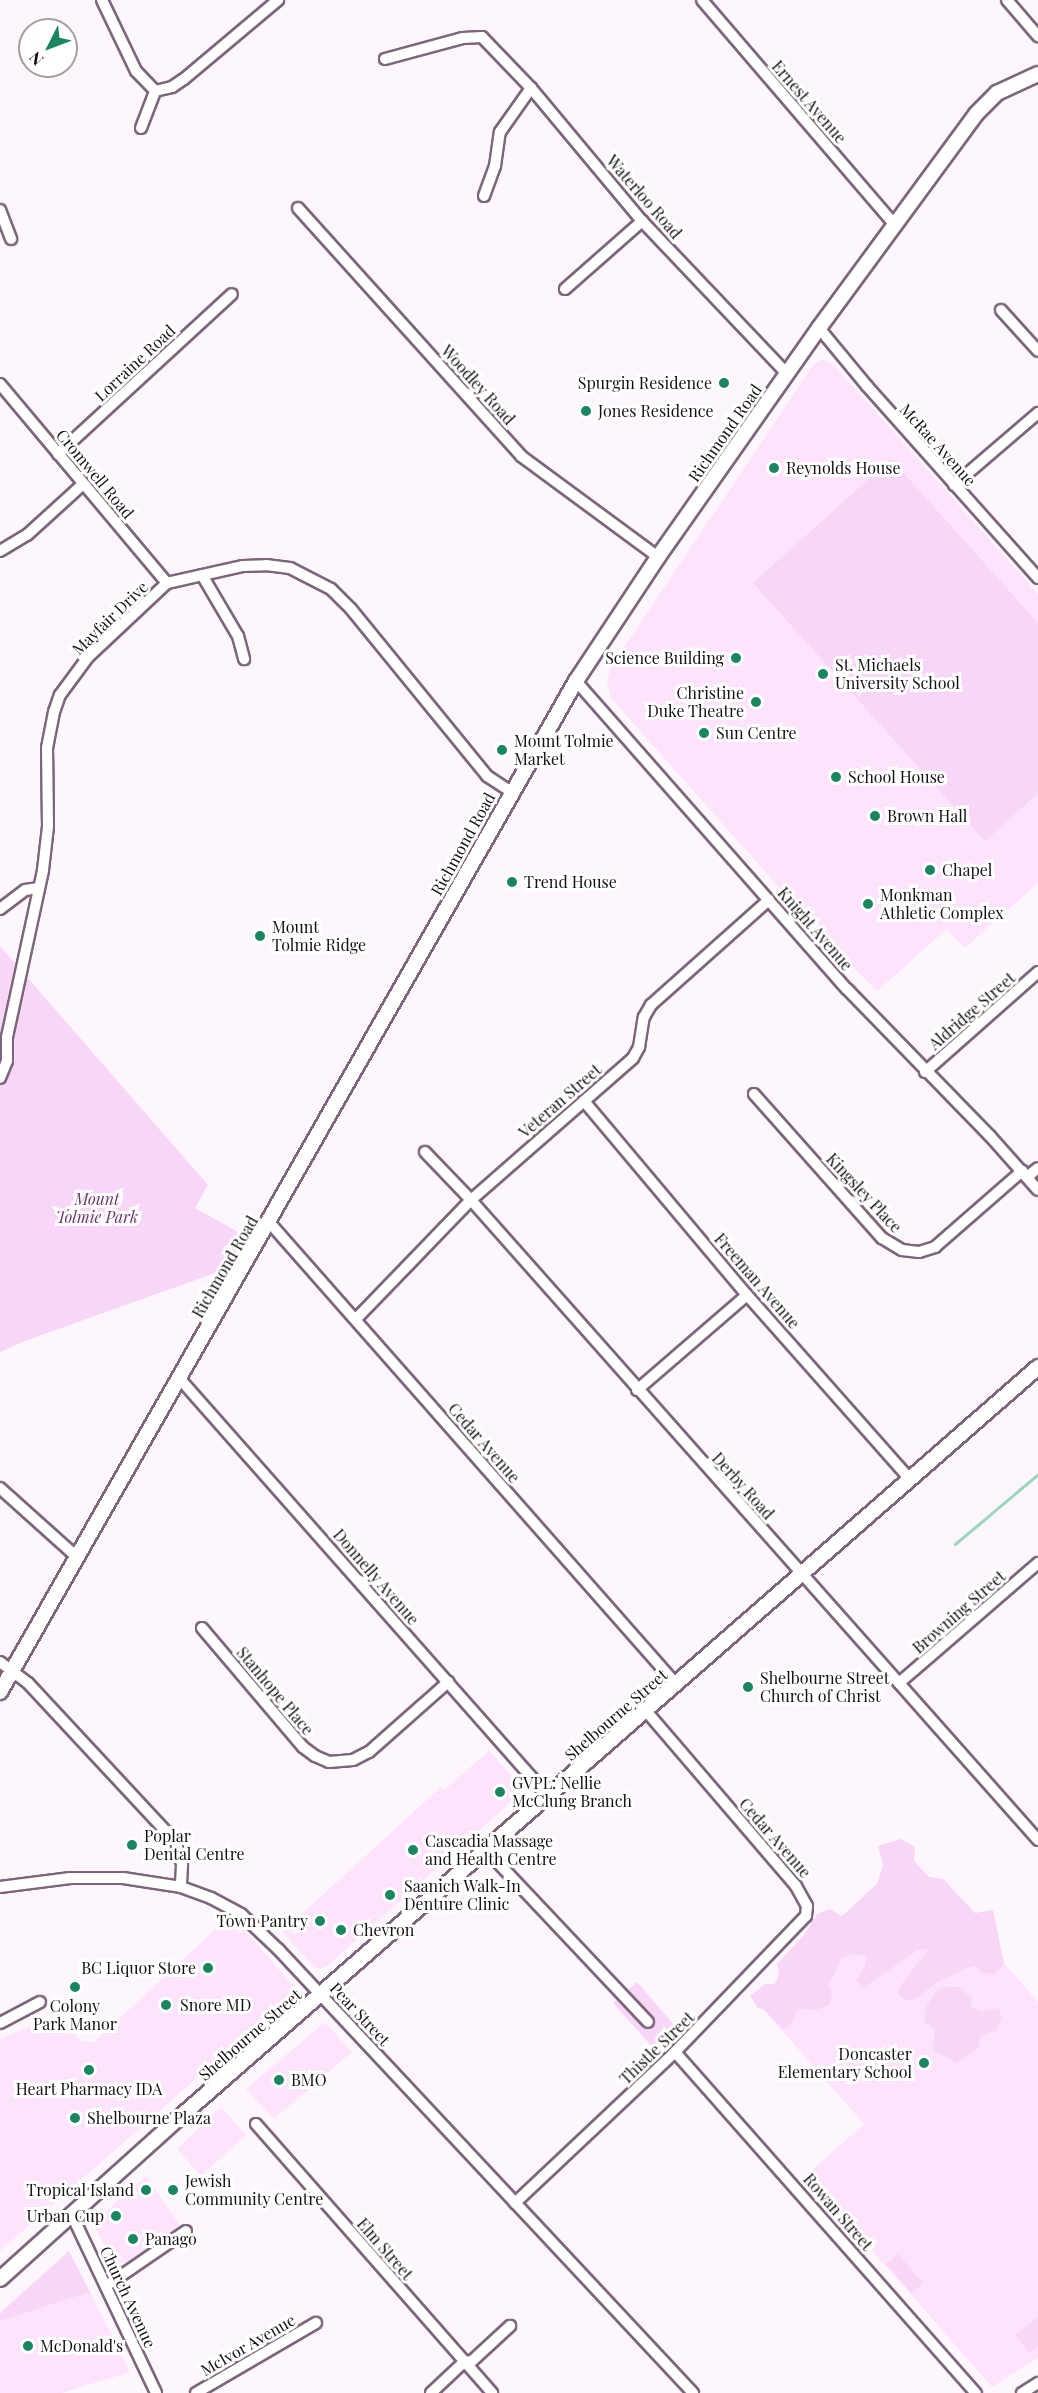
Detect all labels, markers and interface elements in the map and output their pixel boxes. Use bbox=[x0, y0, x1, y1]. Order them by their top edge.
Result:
north arrow bbox=[18, 18, 78, 78]
text: N bbox=[24, 48, 47, 70]
street label: Ernest Avenue bbox=[768, 56, 850, 148]
street label: Waterloo Road bbox=[602, 151, 686, 243]
street label: Lorraine Road bbox=[91, 321, 179, 405]
street label: Woodley Road bbox=[437, 341, 519, 429]
place label: Spurgin Residence bbox=[578, 373, 712, 393]
marker: Spurgin Residence bbox=[717, 376, 731, 390]
street label: Richmond Road bbox=[684, 381, 766, 485]
street label: McRae Avenue bbox=[896, 400, 980, 490]
place label: Jones Residence bbox=[598, 401, 714, 421]
marker: Jones Residence bbox=[579, 404, 593, 418]
street label: Cromwell Road bbox=[52, 426, 138, 522]
place label: Reynolds House bbox=[786, 458, 901, 478]
marker: Reynolds House bbox=[767, 461, 781, 475]
street label: Mayfair Drive bbox=[68, 577, 152, 659]
place label: Science Building bbox=[605, 648, 724, 668]
marker: Science Building bbox=[729, 651, 743, 665]
place label: St. Michaels University School bbox=[835, 655, 960, 693]
marker: St. Michaels University School bbox=[816, 667, 830, 681]
place label: Christine Duke Theatre bbox=[647, 683, 744, 721]
marker: Christine Duke Theatre bbox=[749, 695, 763, 709]
place label: Sun Centre bbox=[716, 723, 797, 743]
marker: Sun Centre bbox=[697, 726, 711, 740]
place label: Mount Tolmie Market bbox=[514, 731, 614, 769]
marker: Mount Tolmie Market bbox=[495, 743, 509, 757]
place label: School House bbox=[848, 767, 945, 787]
marker: School House bbox=[829, 770, 843, 784]
street label: Richmond Road bbox=[427, 789, 499, 899]
place label: Brown Hall bbox=[887, 806, 967, 826]
marker: Brown Hall bbox=[868, 809, 882, 823]
place label: Chapel bbox=[942, 860, 992, 880]
marker: Chapel bbox=[923, 863, 937, 877]
place label: Trend House bbox=[524, 872, 617, 892]
marker: Trend House bbox=[505, 875, 519, 889]
street label: Knight Avenue bbox=[773, 883, 857, 975]
place label: Monkman Athletic Complex bbox=[880, 885, 1004, 923]
marker: Monkman Athletic Complex bbox=[861, 897, 875, 911]
place label: Mount Tolmie Ridge bbox=[272, 917, 366, 955]
marker: Mount Tolmie Ridge bbox=[253, 929, 267, 943]
street label: Aldridge Street bbox=[925, 968, 1019, 1054]
street label: Veteran Street bbox=[515, 1060, 605, 1142]
street label: Kingsley Place bbox=[822, 1149, 906, 1237]
park label: Mount Tolmie Park bbox=[56, 1189, 138, 1227]
street label: Richmond Road bbox=[188, 1213, 262, 1321]
street label: Freeman Avenue bbox=[710, 1229, 804, 1333]
street label: Cedar Avenue bbox=[444, 1399, 524, 1487]
street label: Derby Road bbox=[708, 1448, 778, 1524]
street label: Donnelly Avenue bbox=[329, 1525, 423, 1629]
street label: Browning Street bbox=[909, 1566, 1009, 1658]
street label: Stanhope Place bbox=[233, 1643, 317, 1739]
street label: Shelbourne Street bbox=[561, 1665, 671, 1765]
place label: Shelbourne Street Church of Christ bbox=[760, 1668, 890, 1706]
marker: Shelbourne Street Church of Christ bbox=[741, 1680, 755, 1694]
place label: GVPL: Nellie McClung Branch bbox=[512, 1773, 632, 1811]
marker: GVPL: Nellie McClung Branch bbox=[493, 1785, 507, 1799]
street label: Cedar Avenue bbox=[735, 1794, 815, 1882]
place label: Poplar Dental Centre bbox=[144, 1826, 245, 1864]
place label: Cascadia Massage and Health Centre bbox=[425, 1831, 557, 1869]
marker: Poplar Dental Centre bbox=[125, 1838, 139, 1852]
marker: Cascadia Massage and Health Centre bbox=[406, 1843, 420, 1857]
place label: Saanich Walk-In Denture Clinic bbox=[404, 1876, 521, 1914]
marker: Saanich Walk-In Denture Clinic bbox=[381, 1886, 399, 1904]
place label: Town Pantry bbox=[217, 1911, 308, 1931]
marker: Town Pantry bbox=[313, 1914, 327, 1928]
place label: Chevron bbox=[353, 1920, 414, 1940]
marker: Chevron bbox=[334, 1923, 348, 1937]
place label: BC Liquor Store bbox=[81, 1958, 196, 1978]
marker: BC Liquor Store bbox=[201, 1961, 215, 1975]
street label: Pear Street bbox=[326, 1978, 394, 2050]
marker: Colony Park Manor bbox=[68, 1980, 82, 1994]
street label: Shelbourne Street bbox=[195, 1985, 305, 2085]
place label: Snore MD bbox=[180, 1995, 251, 2015]
place label: Colony Park Manor bbox=[33, 1996, 117, 2034]
marker: Snore MD bbox=[157, 1996, 175, 2014]
street label: Thistle Street bbox=[616, 2008, 698, 2088]
place label: Doncaster Elementary School bbox=[777, 2044, 912, 2082]
marker: Doncaster Elementary School bbox=[917, 2056, 931, 2070]
marker: Heart Pharmacy IDA bbox=[82, 2063, 96, 2077]
place label: BMO bbox=[291, 2070, 327, 2090]
marker: BMO bbox=[272, 2073, 286, 2087]
place label: Heart Pharmacy IDA bbox=[15, 2079, 163, 2099]
place label: Shelbourne Plaza bbox=[87, 2108, 211, 2128]
marker: Shelbourne Plaza bbox=[68, 2111, 82, 2125]
street label: Rowan Street bbox=[799, 2170, 877, 2254]
place label: Jewish Community Centre bbox=[185, 2171, 324, 2209]
place label: Tropical Island bbox=[26, 2180, 134, 2200]
marker: Tropical Island bbox=[139, 2183, 153, 2197]
marker: Jewish Community Centre bbox=[166, 2183, 180, 2197]
place label: Urban Cup bbox=[26, 2206, 104, 2226]
marker: Urban Cup bbox=[109, 2209, 123, 2223]
street label: Elm Street bbox=[353, 2214, 417, 2284]
place label: Panago bbox=[145, 2229, 197, 2249]
marker: Panago bbox=[126, 2232, 140, 2246]
street label: Church Avenue bbox=[96, 2243, 160, 2351]
street label: McIvor Avenue bbox=[197, 2310, 299, 2380]
place label: McDonald's bbox=[40, 2336, 123, 2356]
marker: McDonald's bbox=[21, 2339, 35, 2353]

